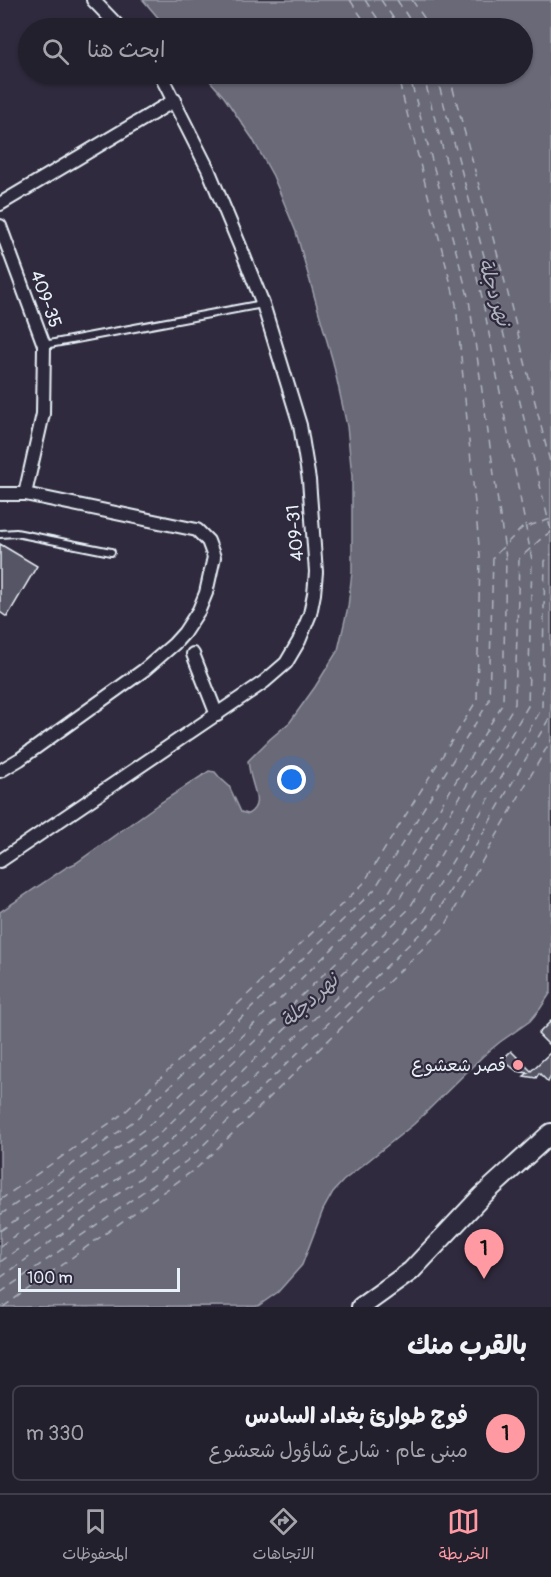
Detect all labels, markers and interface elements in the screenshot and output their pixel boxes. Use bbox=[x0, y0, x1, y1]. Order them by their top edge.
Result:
search box bbox=[18, 18, 533, 84]
icon: search bbox=[39, 35, 72, 68]
text: ابحث هنا bbox=[87, 36, 165, 64]
water label: نهر دجلة bbox=[472, 255, 517, 331]
street label: 409-35 bbox=[25, 267, 67, 331]
street label: 409-31 bbox=[282, 504, 309, 562]
your location bbox=[277, 765, 306, 794]
water label: نهر دجلة bbox=[275, 966, 345, 1033]
place label: قصر شعشوع bbox=[411, 1054, 506, 1077]
marker: قصر شعشوع bbox=[511, 1058, 525, 1072]
pin: 1 bbox=[464, 1230, 504, 1279]
scale bar bbox=[18, 1265, 180, 1292]
text: 100 m bbox=[27, 1268, 73, 1288]
text: بالقرب منك bbox=[407, 1330, 527, 1362]
text: فوج طوارئ بغداد السادس bbox=[245, 1402, 468, 1430]
text: 330 m bbox=[26, 1421, 84, 1446]
text: 1 bbox=[502, 1421, 509, 1446]
text: مبنى عام · شارع شاؤول شعشوع bbox=[209, 1438, 468, 1463]
tab: المحفوظات bbox=[62, 1505, 128, 1568]
tab: الاتجاهات bbox=[253, 1505, 314, 1568]
tab: الخريطة bbox=[439, 1505, 489, 1568]

